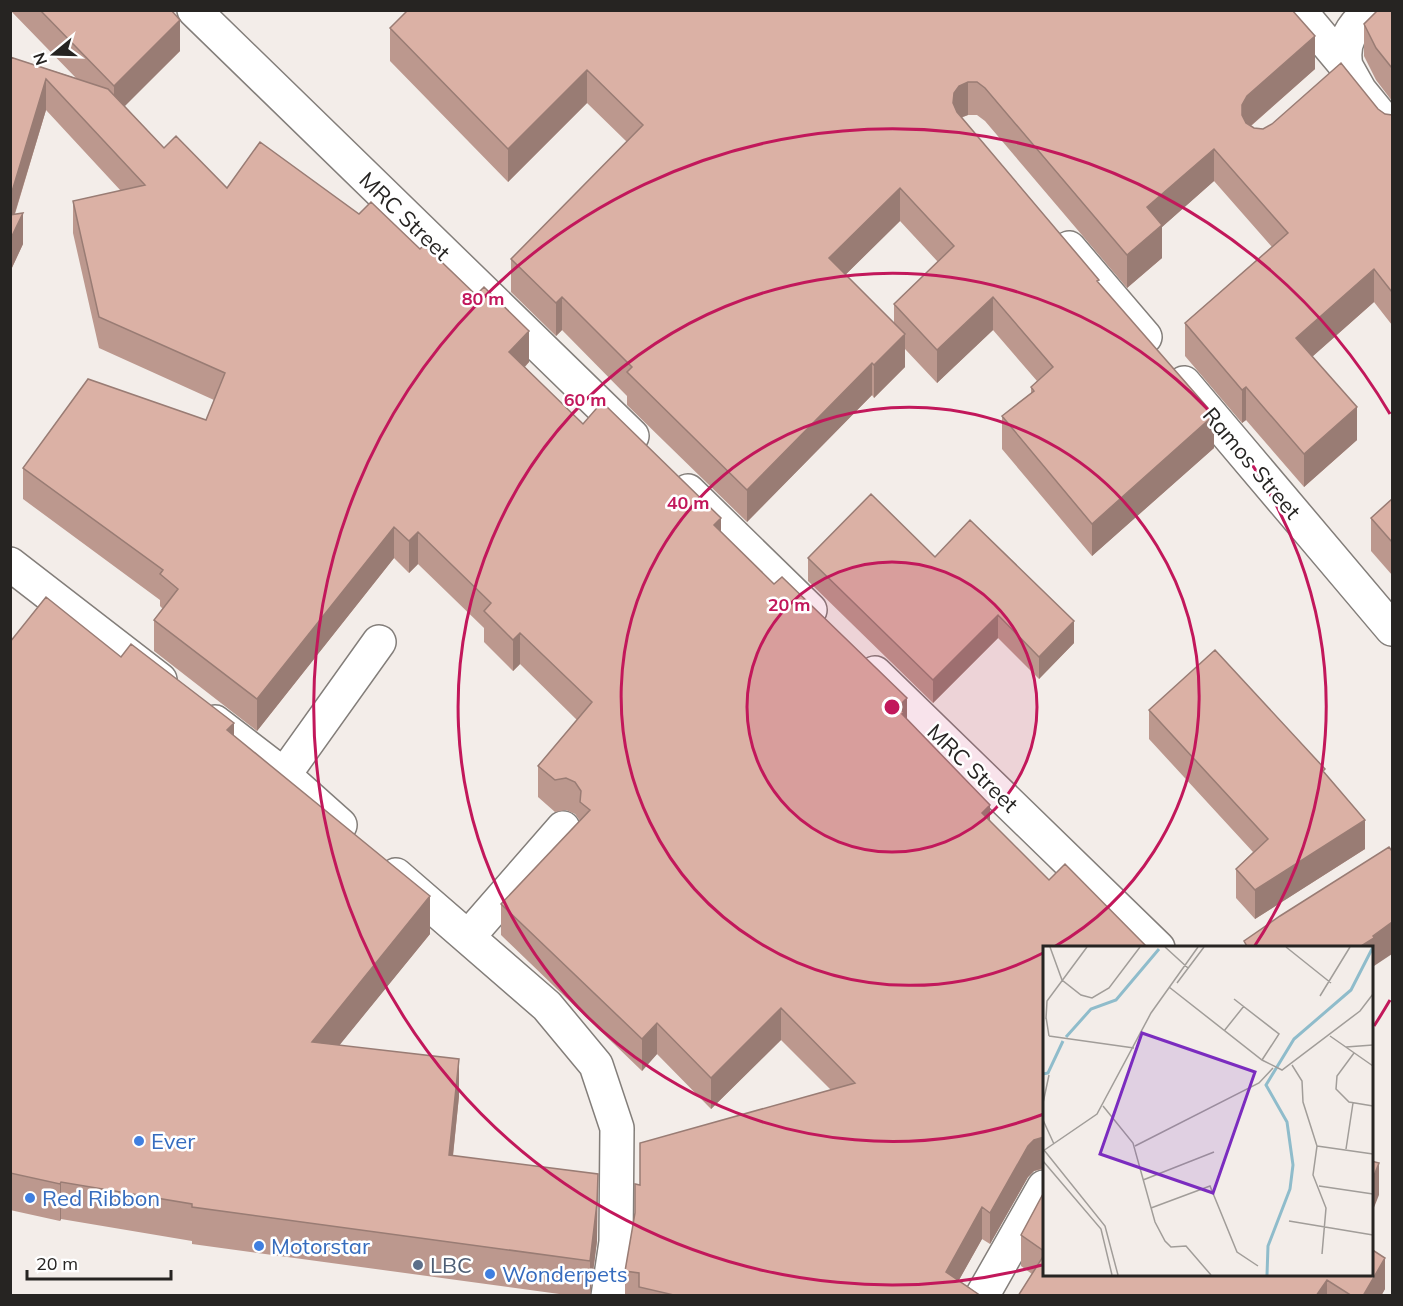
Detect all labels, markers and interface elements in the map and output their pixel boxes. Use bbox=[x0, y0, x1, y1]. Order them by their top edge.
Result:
north arrow bbox=[24, 24, 84, 84]
text: N bbox=[28, 50, 51, 68]
street label: MRC Street bbox=[354, 166, 457, 266]
text: 80 m bbox=[462, 287, 504, 310]
text: 60 m bbox=[564, 388, 606, 411]
street label: Ramos Street bbox=[1197, 401, 1307, 525]
text: 40 m bbox=[667, 491, 709, 514]
text: 20 m bbox=[768, 593, 810, 616]
centre of rings bbox=[882, 697, 902, 717]
street label: MRC Street bbox=[922, 718, 1025, 818]
inset map bbox=[1043, 946, 1373, 1276]
place label: Ever bbox=[151, 1127, 195, 1155]
marker: Ever bbox=[132, 1134, 146, 1148]
place label: Red Ribbon bbox=[42, 1184, 160, 1212]
marker: Red Ribbon bbox=[23, 1191, 37, 1205]
place label: Motorstar bbox=[271, 1232, 370, 1260]
marker: Motorstar bbox=[252, 1239, 266, 1253]
scale bar bbox=[27, 1243, 171, 1281]
place label: LBC bbox=[430, 1251, 472, 1279]
text: 20 m bbox=[36, 1252, 78, 1275]
marker: LBC bbox=[411, 1258, 425, 1272]
place label: Wonderpets bbox=[502, 1260, 628, 1288]
marker: Wonderpets bbox=[483, 1267, 497, 1281]

